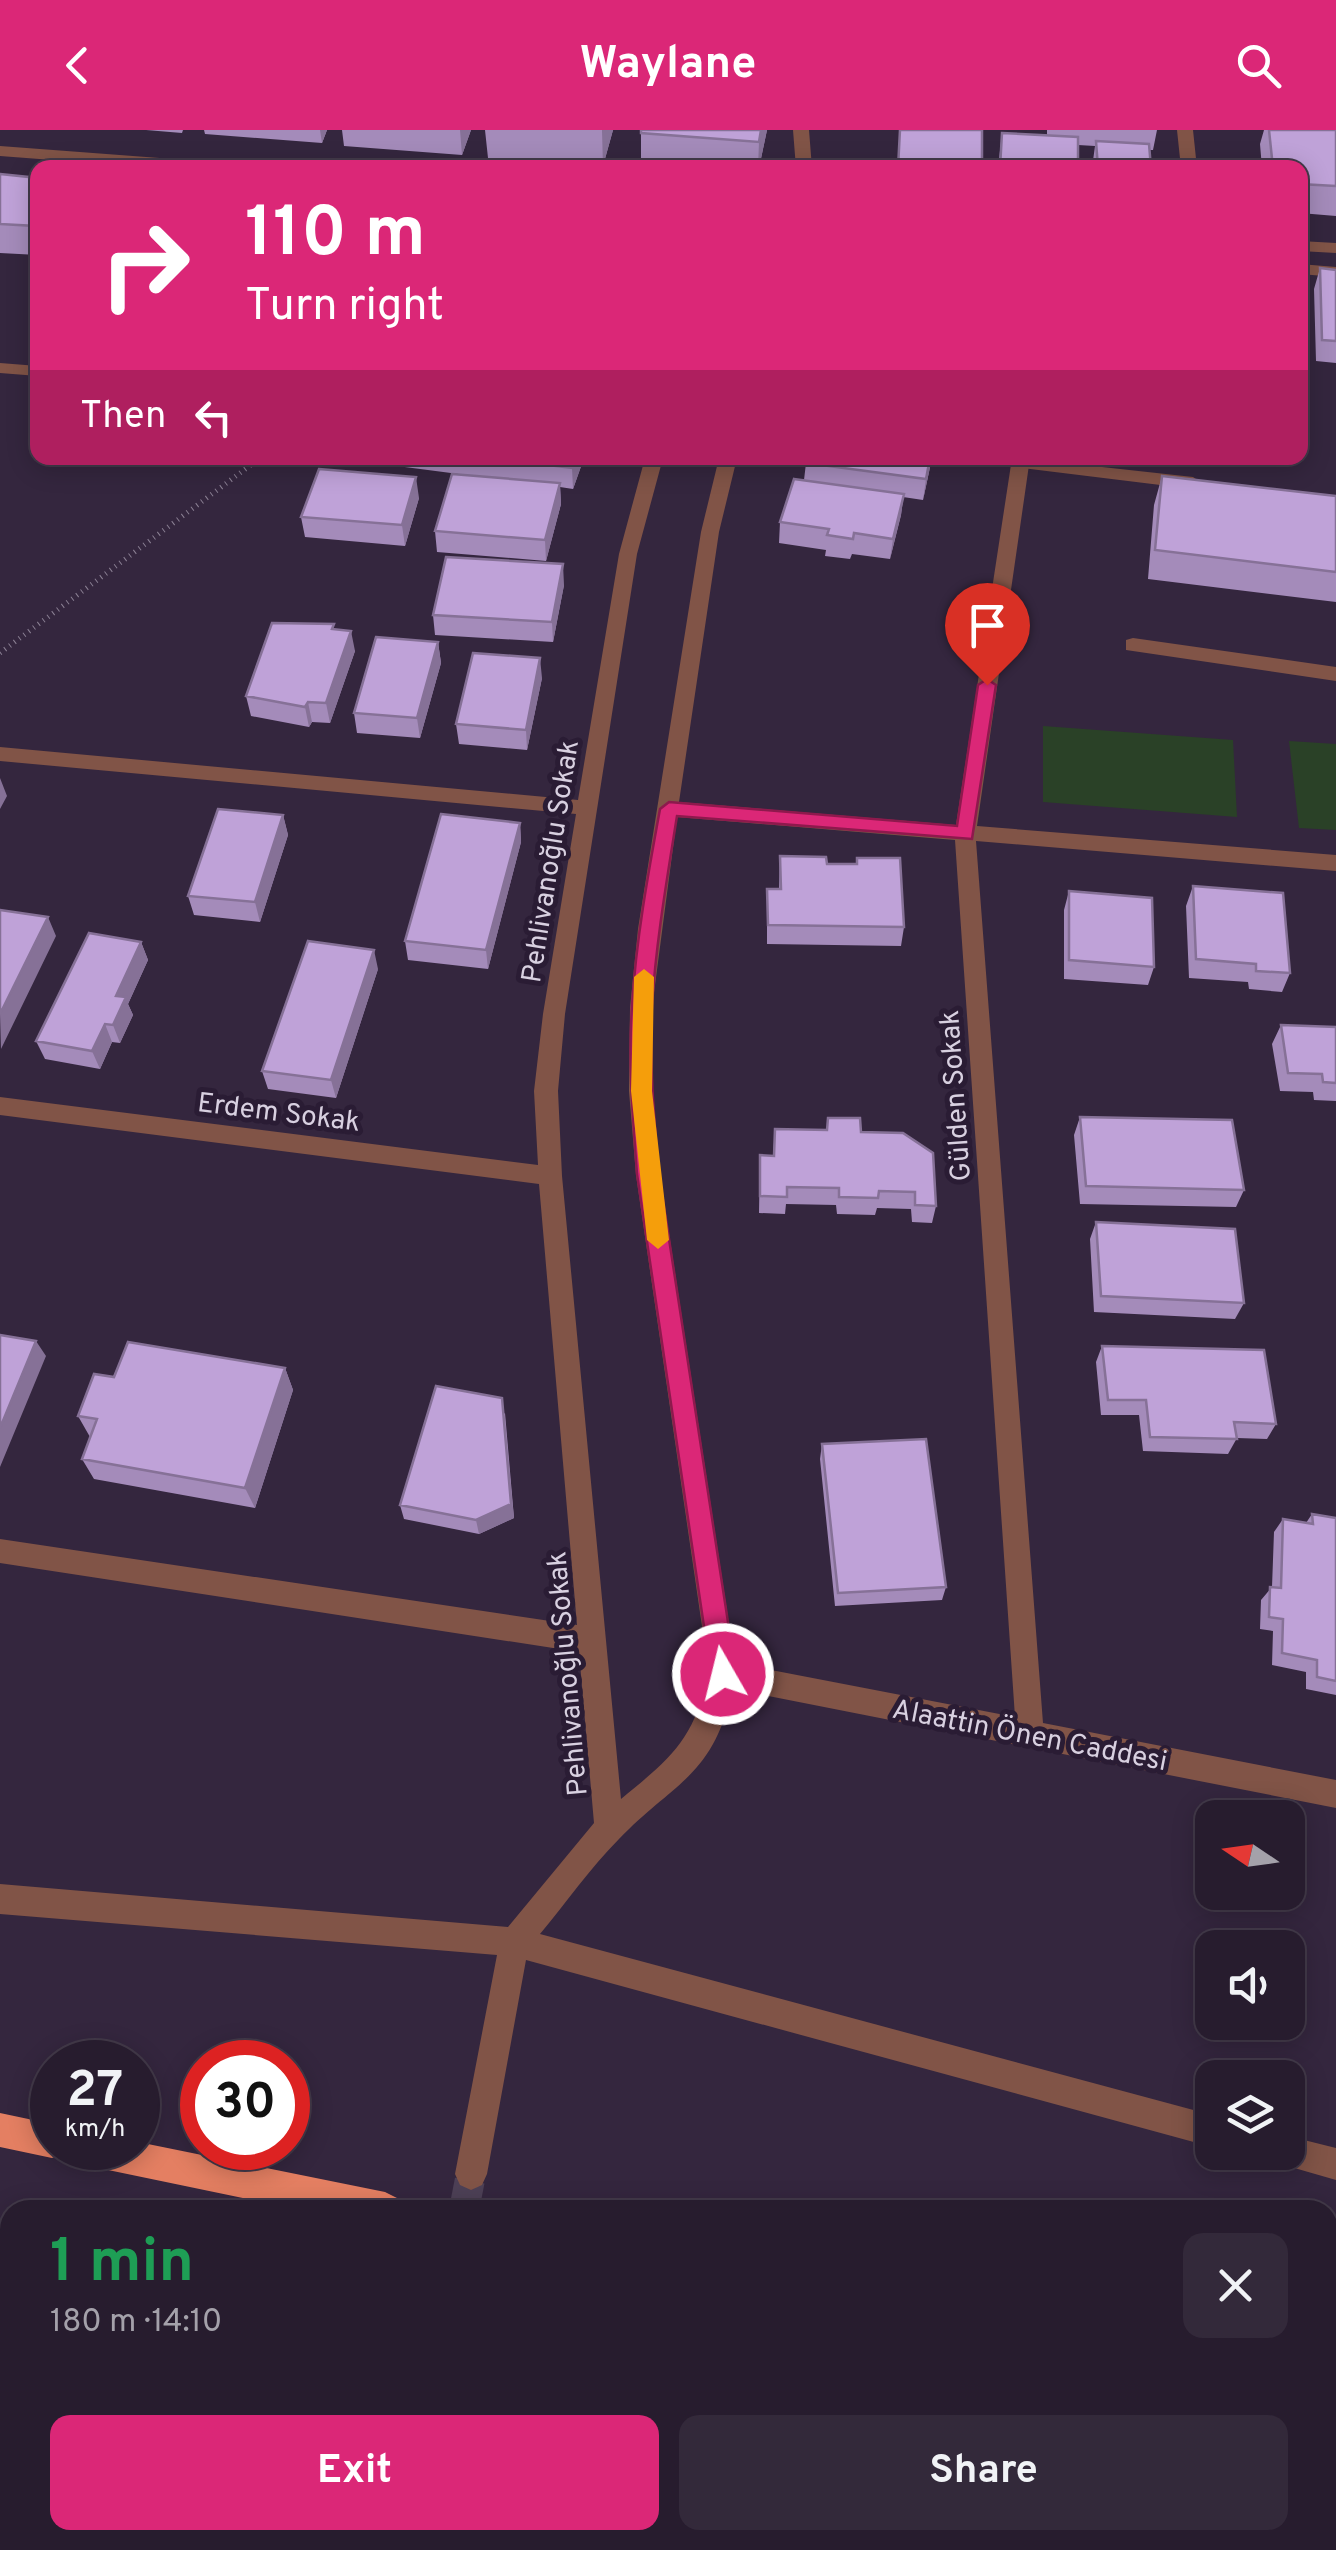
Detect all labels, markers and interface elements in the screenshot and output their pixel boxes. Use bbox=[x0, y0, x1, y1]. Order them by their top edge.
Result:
text: Waylane bbox=[580, 37, 756, 94]
icon: back bbox=[50, 38, 105, 93]
icon: search bbox=[1231, 38, 1286, 93]
text: 110 m bbox=[245, 192, 426, 281]
icon: right bbox=[80, 200, 210, 330]
text: Turn right bbox=[245, 279, 444, 336]
icon: left bbox=[186, 390, 241, 445]
text: Then bbox=[80, 393, 166, 442]
pin bbox=[945, 583, 1030, 686]
icon: arrive bbox=[960, 598, 1015, 653]
street label: Pehlivanoğlu Sokak bbox=[515, 738, 589, 985]
street label: Gülden Sokak bbox=[933, 1009, 981, 1183]
street label: Erdem Sokak bbox=[195, 1086, 362, 1142]
street label: Pehlivanoğlu Sokak bbox=[540, 1550, 598, 1797]
position arrow bbox=[671, 1622, 775, 1726]
street label: Alaattin Önen Caddesi bbox=[889, 1691, 1170, 1781]
north arrow bbox=[1195, 1800, 1305, 1910]
map controls bbox=[1195, 1800, 1305, 2170]
button: sound bbox=[1195, 1930, 1305, 2040]
speed limit sign: 30 bbox=[180, 2040, 310, 2170]
button: layers bbox=[1195, 2060, 1305, 2170]
text: 27 bbox=[67, 2061, 123, 2124]
text: km/h bbox=[65, 2114, 125, 2146]
text: 1 min bbox=[50, 2227, 194, 2303]
button: close bbox=[1183, 2233, 1288, 2338]
text: 180 m · 14:10 bbox=[50, 2303, 222, 2343]
button: Exit bbox=[50, 2415, 659, 2530]
button: Share bbox=[679, 2415, 1288, 2530]

